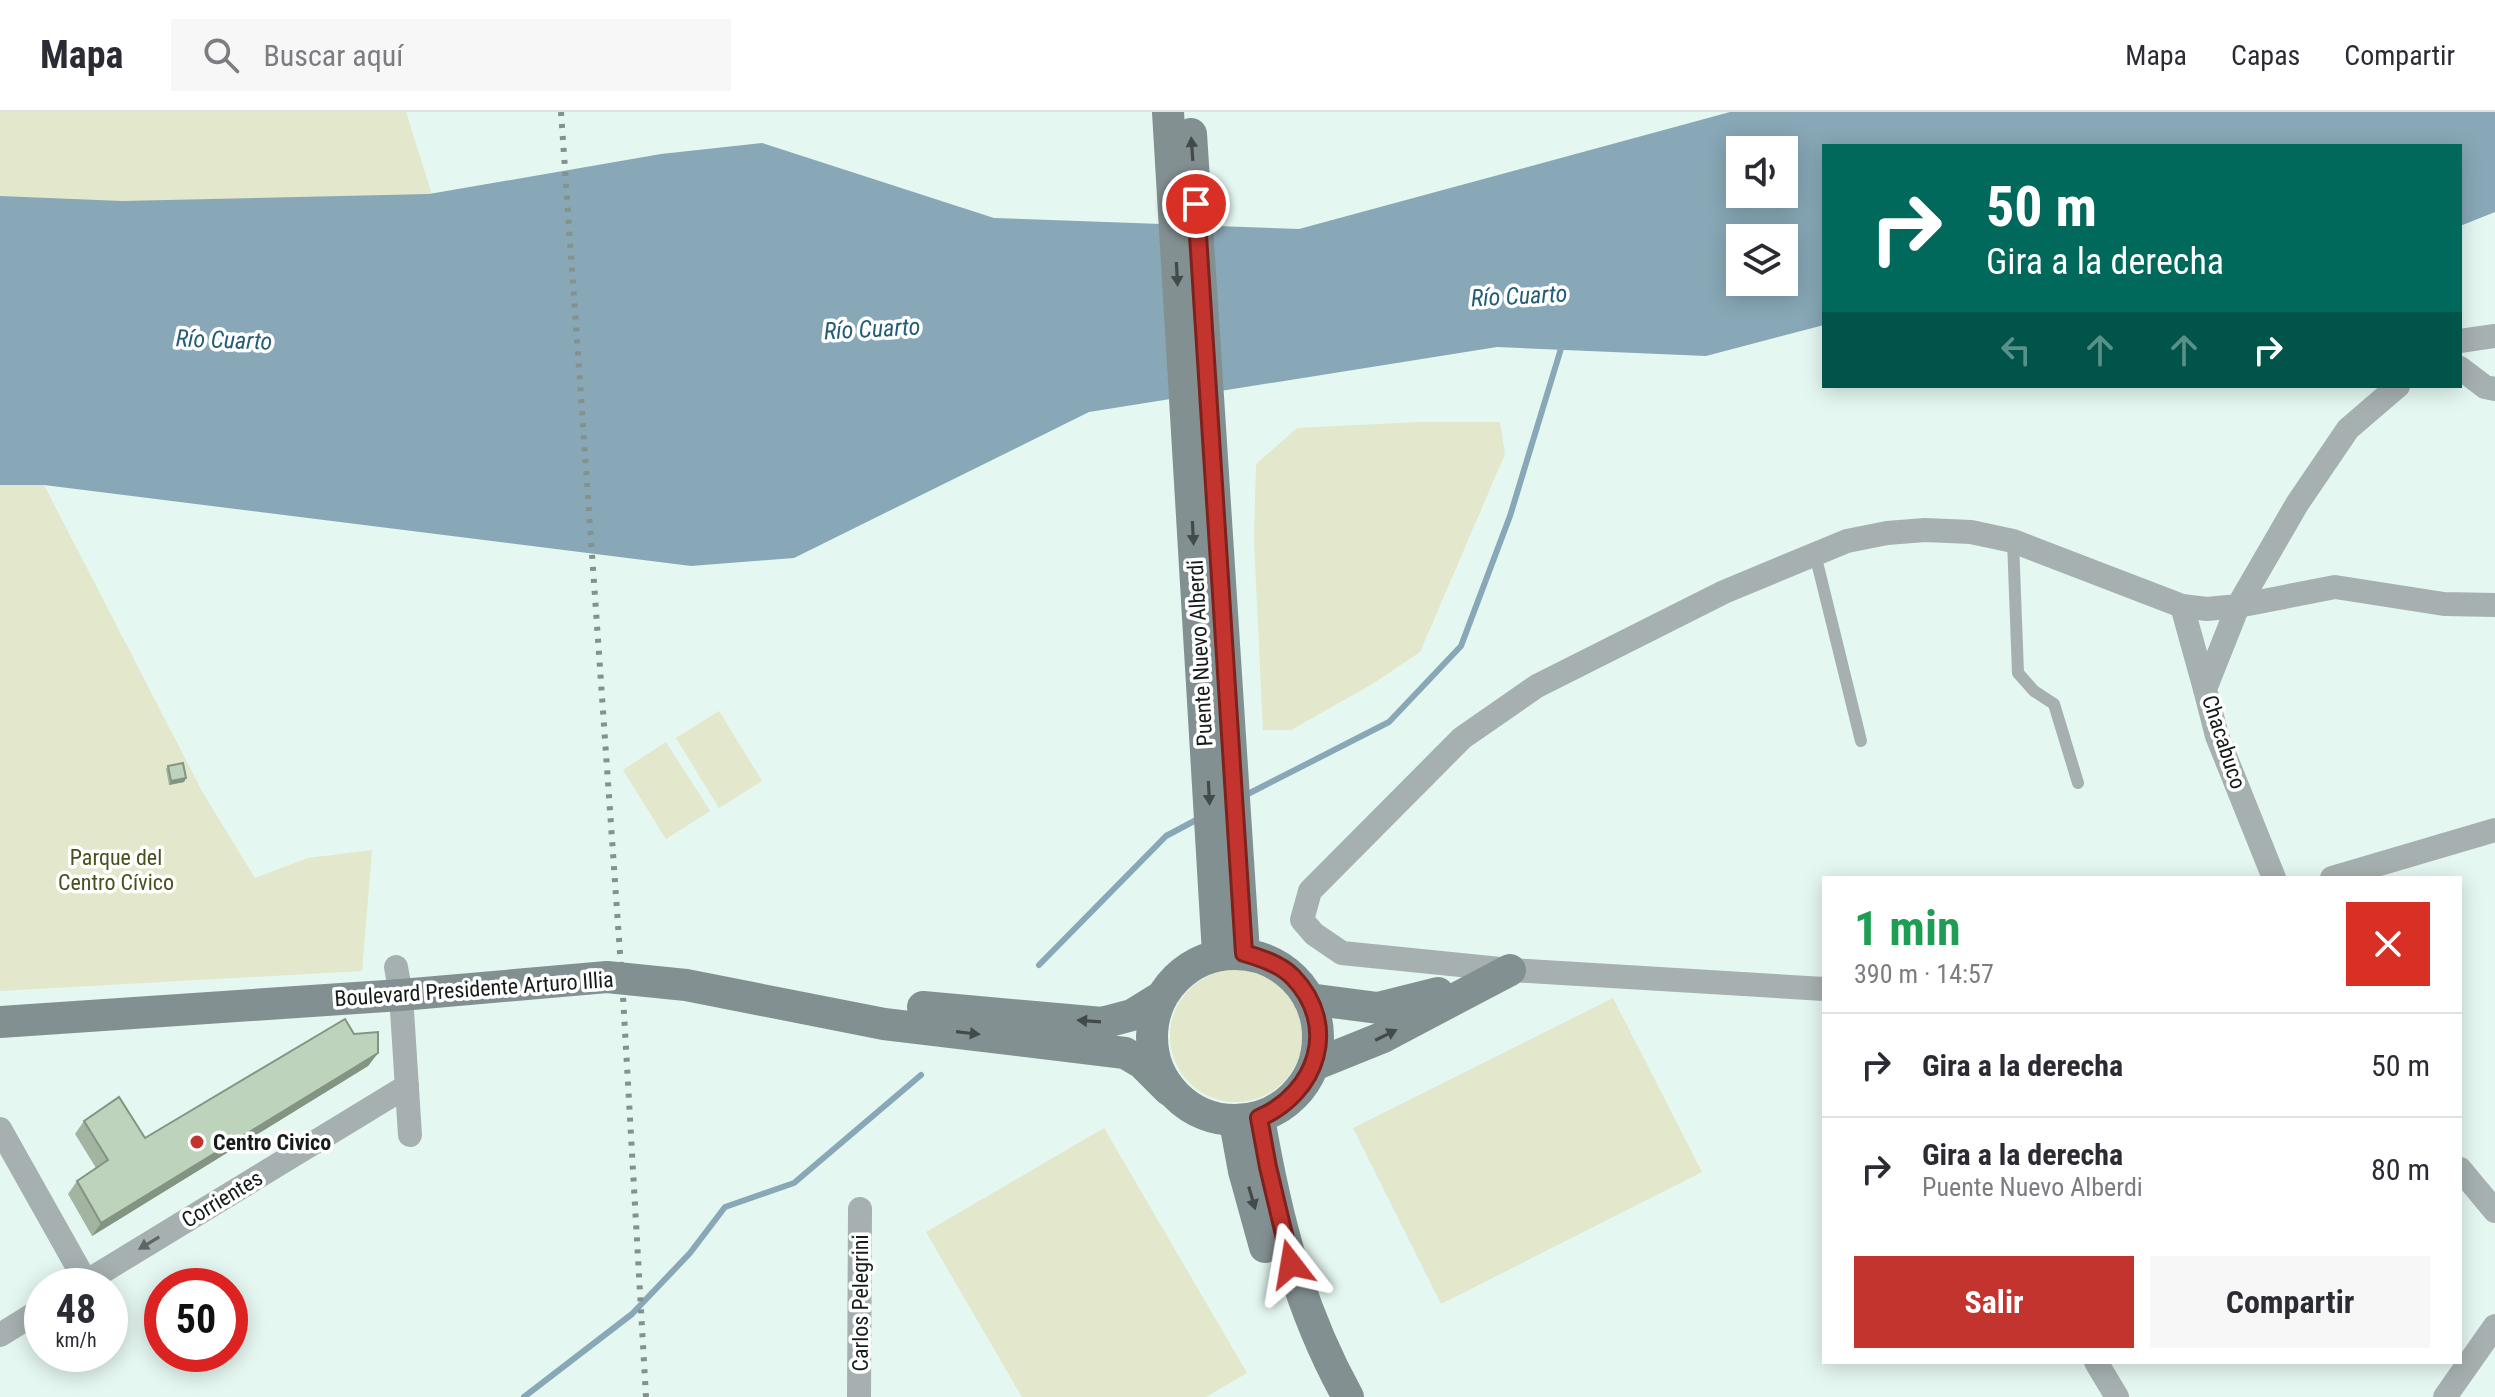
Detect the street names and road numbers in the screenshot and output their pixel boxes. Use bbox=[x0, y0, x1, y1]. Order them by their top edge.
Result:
street label: Puente Nuevo Alberdi bbox=[1183, 559, 1217, 747]
street label: Chacabuco bbox=[2197, 692, 2251, 792]
street label: Boulevard Presidente Arturo Illia bbox=[334, 967, 614, 1011]
street label: Corrientes bbox=[177, 1165, 267, 1233]
street label: Carlos Pelegrini bbox=[848, 1235, 873, 1371]

